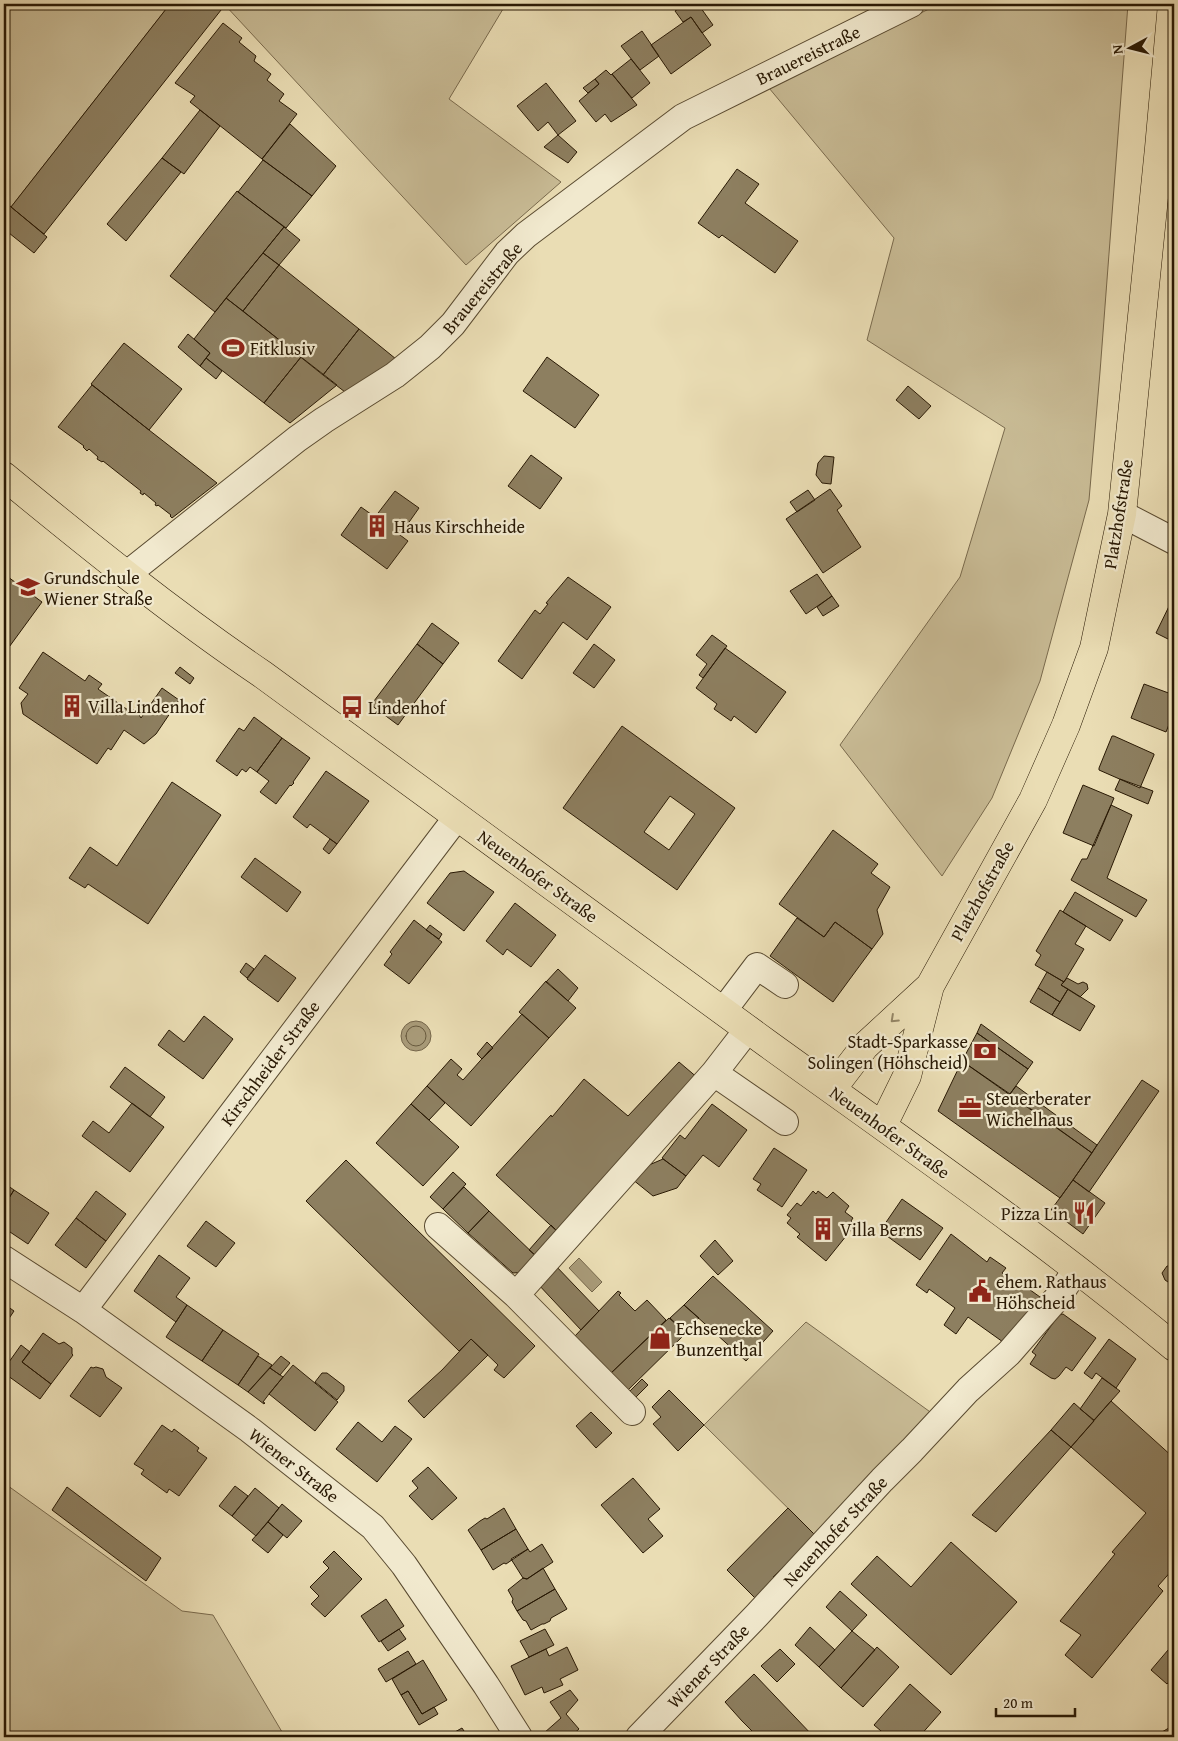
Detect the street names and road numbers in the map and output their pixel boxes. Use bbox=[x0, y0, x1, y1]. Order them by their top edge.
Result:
street label: Brauereistraße bbox=[751, 18, 865, 92]
street label: Brauereistraße bbox=[435, 236, 529, 340]
street label: Platzhofstraße bbox=[1096, 457, 1140, 571]
street label: Neuenhofer Straße bbox=[472, 823, 604, 929]
street label: Platzhofstraße bbox=[943, 836, 1021, 946]
street label: Kirschheider Straße bbox=[214, 995, 326, 1131]
street label: Neuenhofer Straße bbox=[824, 1079, 956, 1185]
street label: Wiener Straße bbox=[243, 1421, 345, 1509]
street label: Neuenhofer Straße bbox=[776, 1469, 894, 1593]
street label: Wiener Straße bbox=[661, 1618, 755, 1714]

